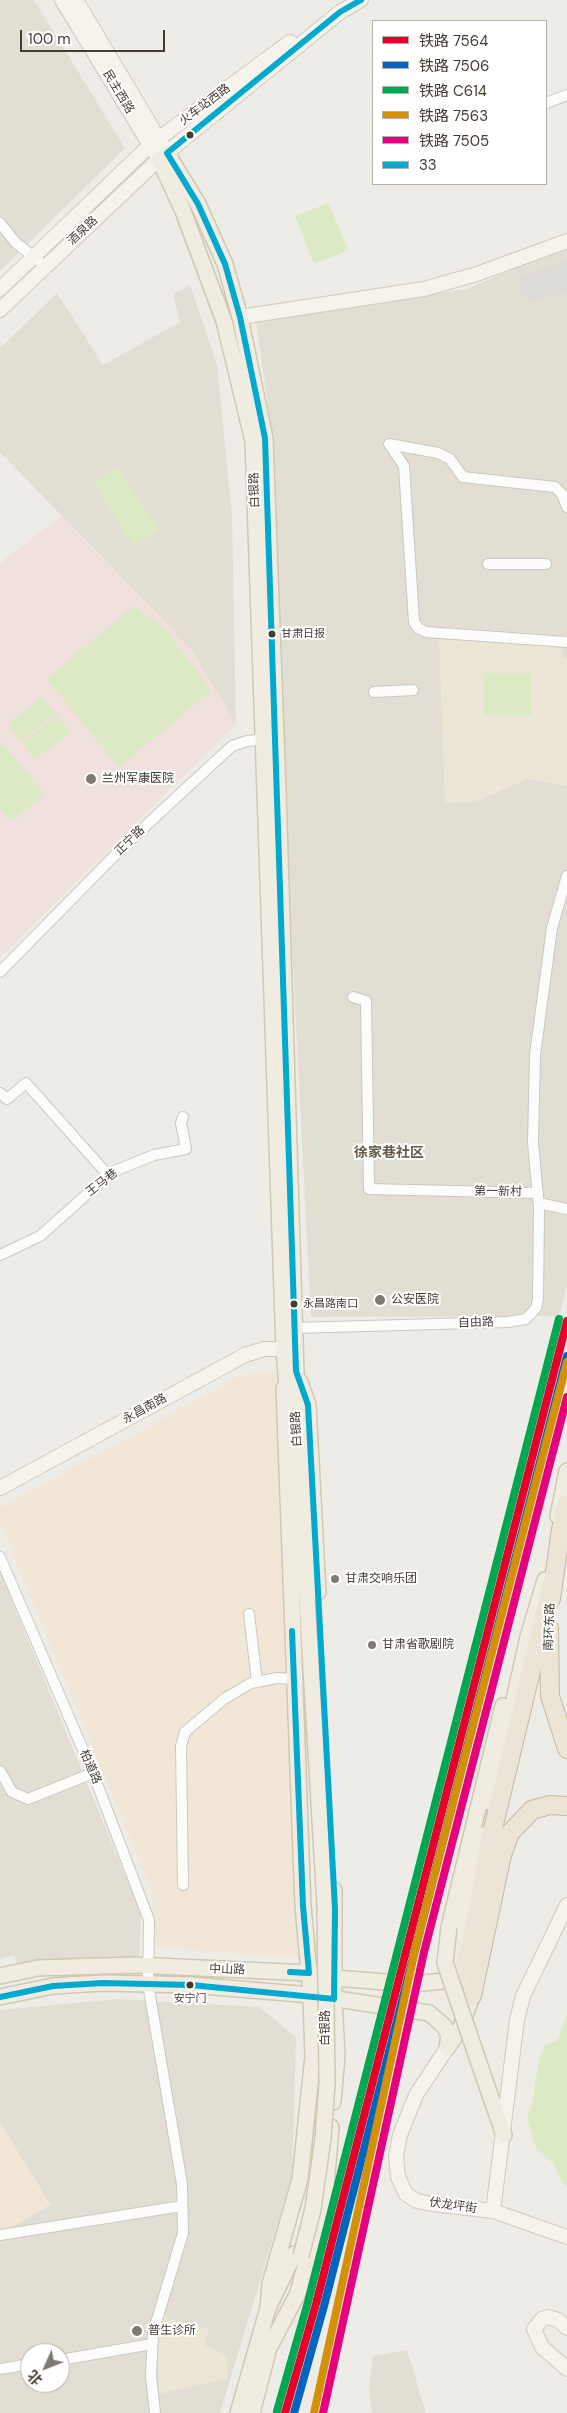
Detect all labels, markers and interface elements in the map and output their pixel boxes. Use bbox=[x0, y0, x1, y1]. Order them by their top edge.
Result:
scale bar bbox=[22, 20, 168, 52]
legend bbox=[372, 20, 547, 185]
text: 100 m bbox=[28, 29, 71, 49]
text: 铁路 7564 bbox=[419, 31, 488, 51]
text: 铁路 7506 bbox=[419, 56, 489, 76]
street label: 民主西路 bbox=[99, 68, 137, 116]
street label: 火车站西路 bbox=[177, 81, 233, 129]
text: 铁路 C614 bbox=[419, 81, 487, 101]
text: 铁路 7563 bbox=[419, 106, 488, 126]
unlabelled marker bbox=[185, 130, 195, 140]
text: 铁路 7505 bbox=[419, 131, 489, 151]
text: 33 bbox=[419, 155, 437, 175]
street label: 酒泉路 bbox=[65, 213, 101, 249]
street label: 白银路 bbox=[247, 472, 263, 508]
place label: 甘肃日报 bbox=[281, 627, 325, 641]
marker: 甘肃日报 bbox=[267, 629, 277, 639]
marker: 兰州军康医院 bbox=[84, 772, 98, 786]
place label: 兰州军康医院 bbox=[102, 772, 174, 786]
street label: 正宁路 bbox=[112, 823, 148, 859]
district label: 徐家巷社区 bbox=[354, 1145, 424, 1161]
street label: 王马巷 bbox=[83, 1166, 121, 1200]
street label: 第一新村 bbox=[474, 1184, 522, 1200]
marker: 公安医院 bbox=[373, 1293, 387, 1307]
place label: 公安医院 bbox=[391, 1293, 439, 1307]
place label: 永昌路南口 bbox=[303, 1297, 358, 1311]
marker: 永昌路南口 bbox=[289, 1299, 299, 1309]
street label: 自由路 bbox=[458, 1315, 494, 1331]
street label: 永昌南路 bbox=[121, 1391, 169, 1427]
street label: 白银路 bbox=[289, 1411, 305, 1447]
place label: 甘肃交响乐团 bbox=[345, 1572, 417, 1586]
marker: 甘肃交响乐团 bbox=[329, 1573, 341, 1585]
street label: 南环东路 bbox=[542, 1603, 558, 1651]
place label: 甘肃省歌剧院 bbox=[382, 1638, 454, 1652]
marker: 甘肃省歌剧院 bbox=[366, 1639, 378, 1651]
street label: 柏道路 bbox=[76, 1748, 104, 1786]
street label: 中山路 bbox=[209, 1962, 245, 1978]
marker: 安宁门 bbox=[185, 1980, 195, 1990]
place label: 安宁门 bbox=[174, 1992, 206, 2006]
street label: 白银路 bbox=[319, 2010, 333, 2046]
street label: 伏龙坪街 bbox=[428, 2196, 478, 2216]
marker: 普生诊所 bbox=[130, 2324, 144, 2338]
place label: 普生诊所 bbox=[148, 2324, 196, 2338]
north arrow bbox=[20, 2343, 70, 2393]
text: 北 bbox=[24, 2366, 46, 2389]

